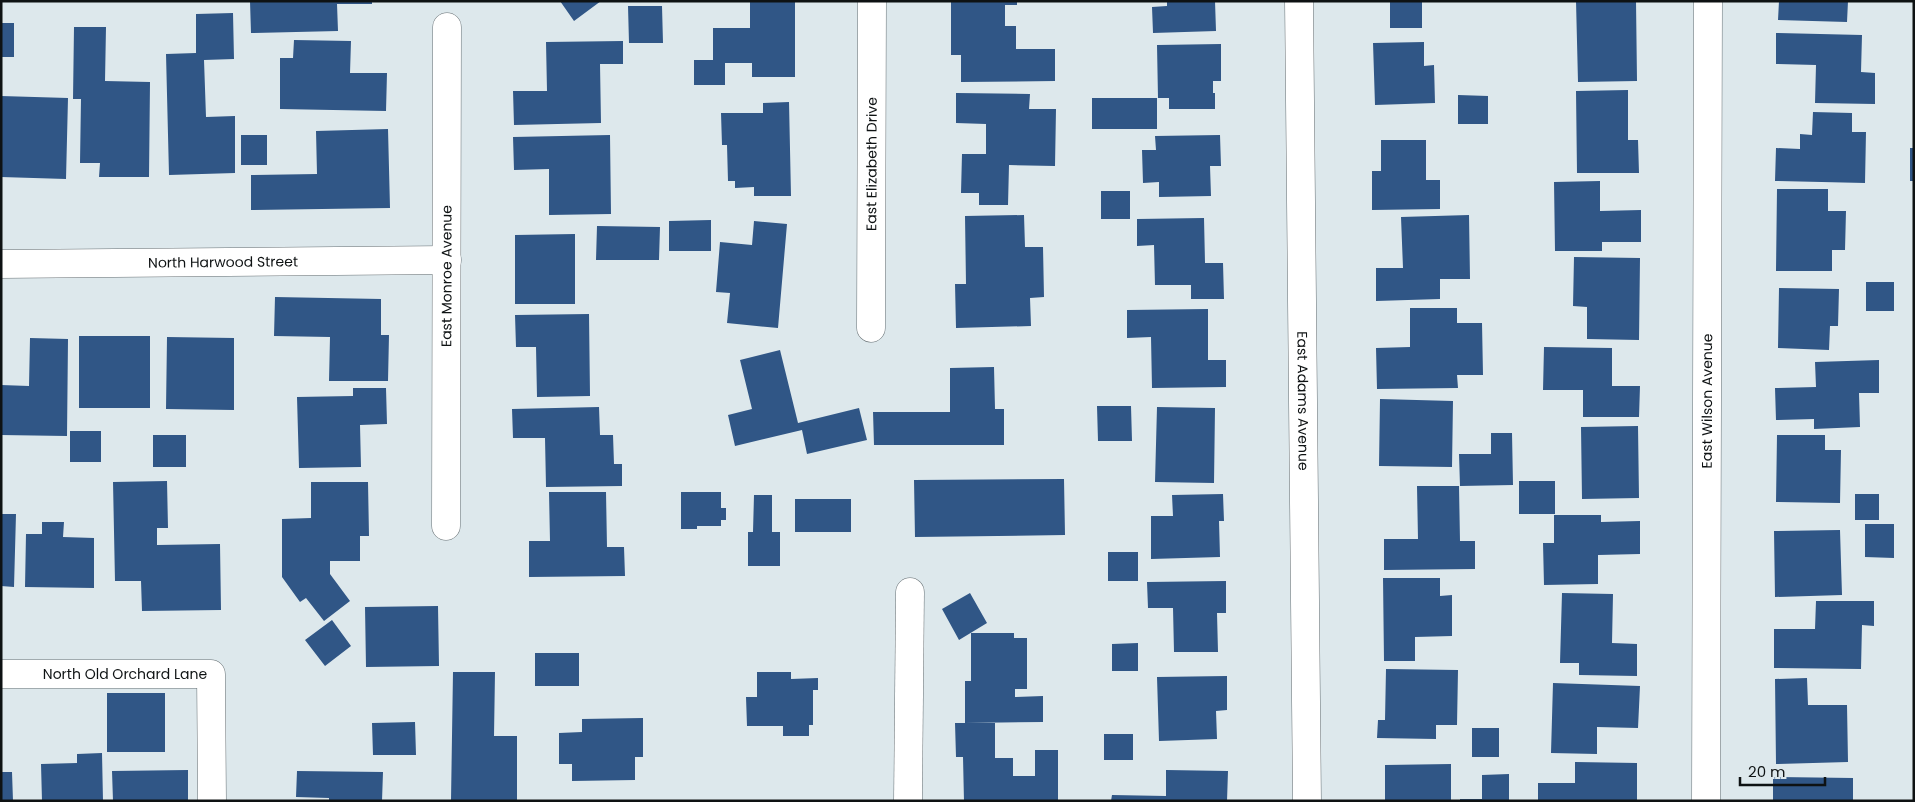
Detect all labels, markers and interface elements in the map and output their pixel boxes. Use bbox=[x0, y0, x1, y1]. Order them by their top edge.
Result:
street label: East Elizabeth Drive bbox=[861, 97, 882, 231]
street label: East Monroe Avenue bbox=[436, 205, 457, 347]
street label: North Harwood Street bbox=[148, 251, 298, 273]
street label: East Adams Avenue bbox=[1292, 331, 1314, 471]
street label: East Wilson Avenue bbox=[1697, 333, 1717, 469]
street label: North Old Orchard Lane bbox=[43, 664, 208, 684]
scale bar bbox=[1740, 754, 1825, 786]
text: 20 m bbox=[1748, 761, 1786, 782]

